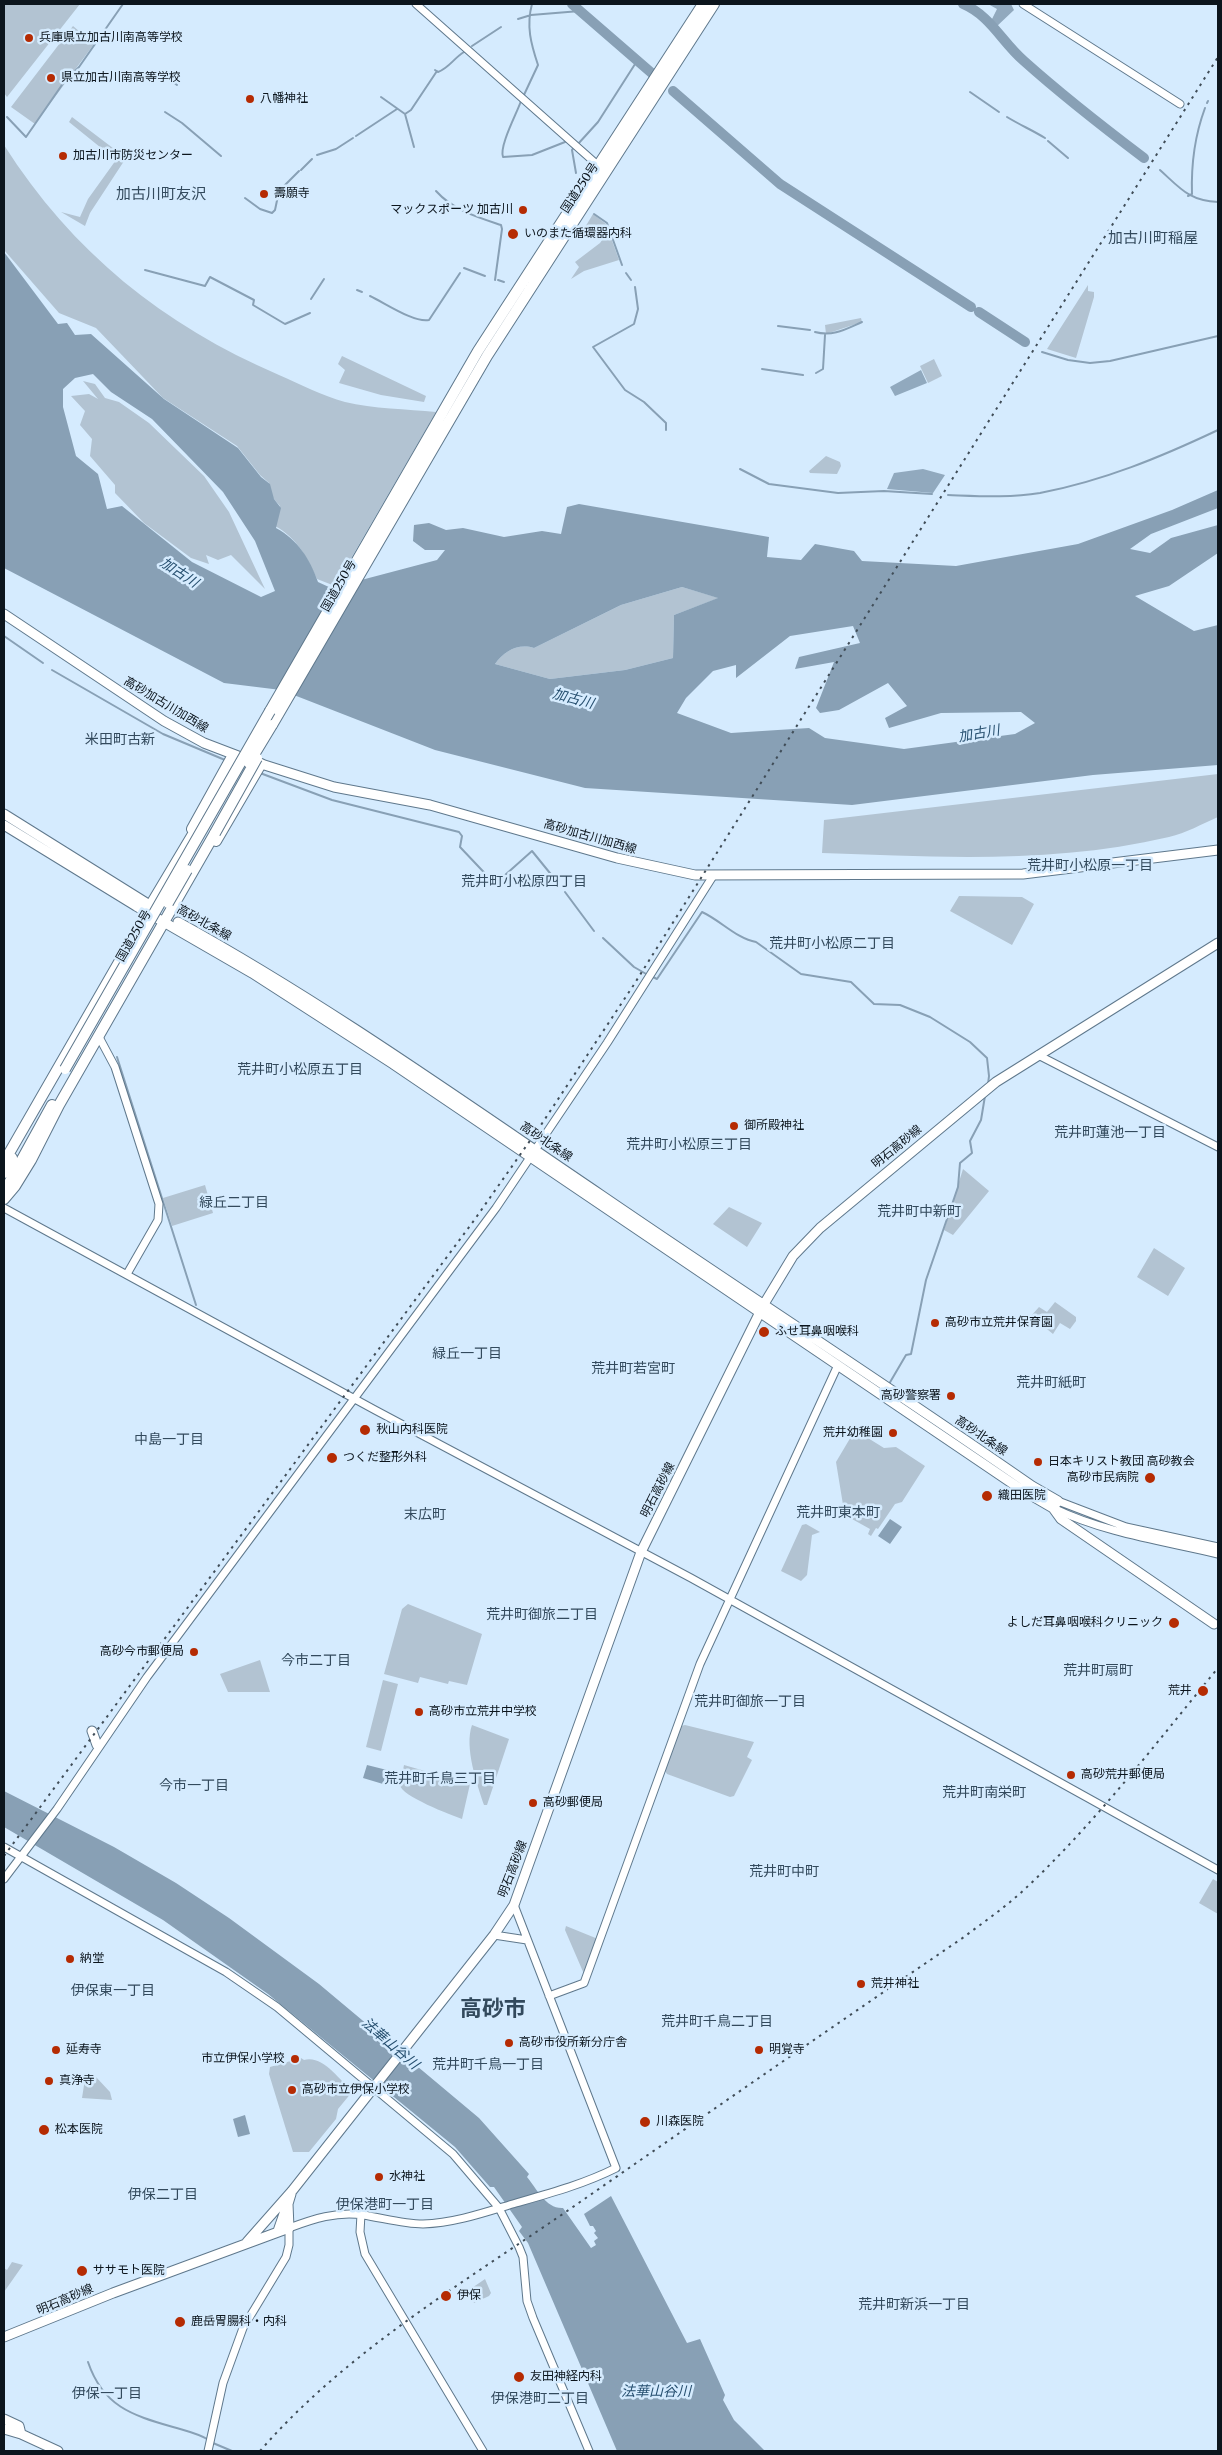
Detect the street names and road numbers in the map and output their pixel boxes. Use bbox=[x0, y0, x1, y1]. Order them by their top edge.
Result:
street label: 国道250号 bbox=[558, 160, 602, 216]
street label: 国道250号 bbox=[318, 558, 360, 614]
street label: 高砂加古川加西線 bbox=[121, 674, 211, 736]
street label: 高砂加古川加西線 bbox=[542, 817, 638, 857]
street label: 高砂北条線 bbox=[174, 902, 234, 944]
street label: 国道250号 bbox=[113, 908, 155, 964]
street label: 高砂北条線 bbox=[517, 1119, 575, 1165]
street label: 明石高砂線 bbox=[869, 1123, 925, 1171]
street label: 高砂北条線 bbox=[952, 1413, 1010, 1459]
street label: 明石高砂線 bbox=[638, 1460, 678, 1520]
street label: 明石高砂線 bbox=[496, 1838, 530, 1900]
street label: 明石高砂線 bbox=[35, 2282, 95, 2318]

